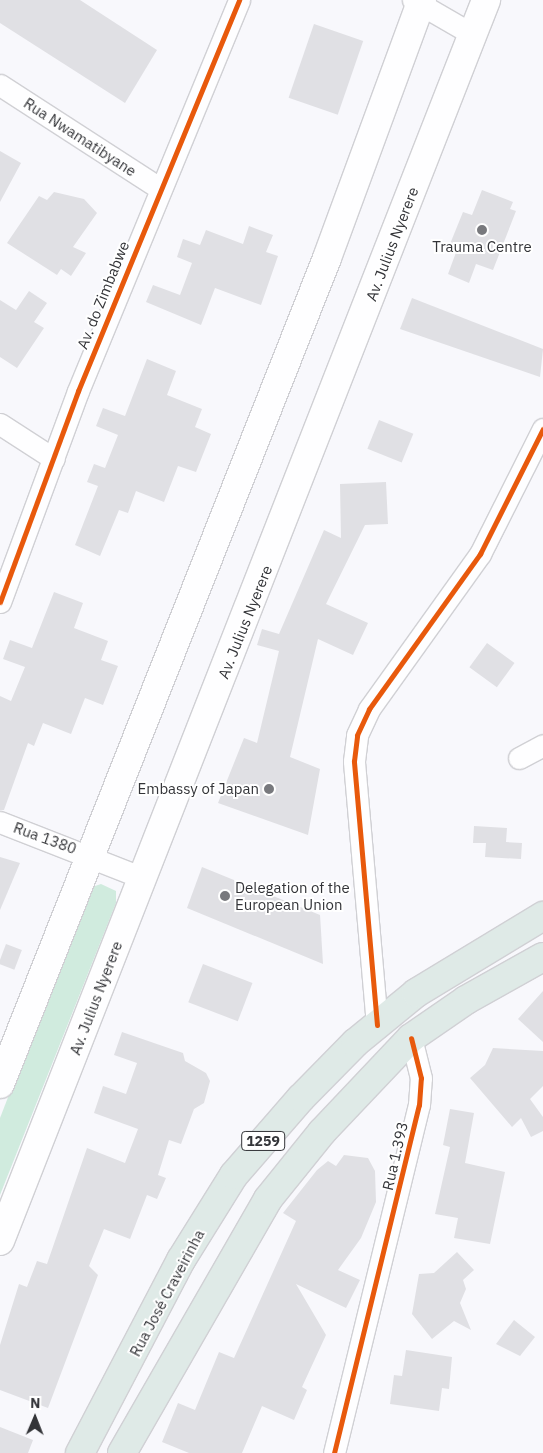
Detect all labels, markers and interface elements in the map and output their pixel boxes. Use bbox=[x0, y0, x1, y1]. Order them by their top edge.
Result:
street label: Rua Nwamatibyane bbox=[20, 94, 140, 180]
street label: Av. Julius Nyerere bbox=[362, 184, 422, 304]
marker: Trauma Centre bbox=[476, 224, 488, 236]
street label: Av. do Zimbabwe bbox=[73, 238, 133, 352]
place label: Trauma Centre bbox=[432, 238, 532, 256]
street label: Av. Julius Nyerere bbox=[214, 563, 276, 681]
place label: Embassy of Japan bbox=[138, 780, 259, 798]
marker: Embassy of Japan bbox=[263, 783, 275, 795]
street label: Rua 1380 bbox=[11, 818, 79, 858]
place label: Delegation of the European Union bbox=[235, 878, 350, 913]
marker: Delegation of the European Union bbox=[219, 890, 231, 902]
street label: Av. Julius Nyerere bbox=[66, 938, 126, 1058]
street label: Rua 1.393 bbox=[378, 1120, 412, 1192]
road number: 1259 bbox=[240, 1130, 286, 1152]
street label: Rua José Craveirinha bbox=[126, 1227, 208, 1359]
north arrow bbox=[10, 1393, 60, 1443]
text: N bbox=[30, 1394, 40, 1412]

